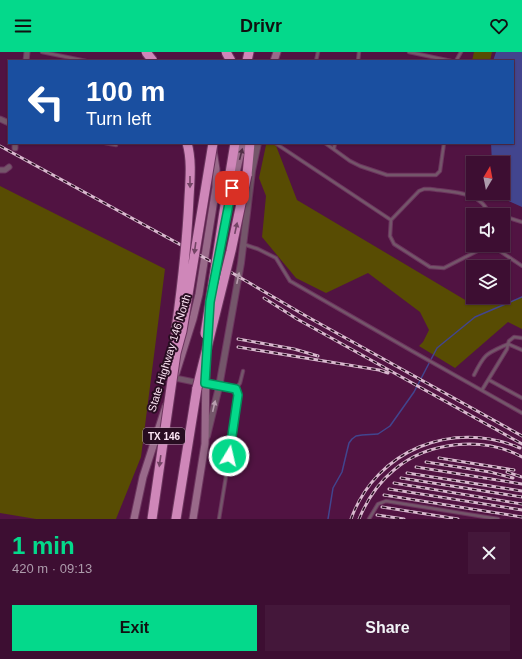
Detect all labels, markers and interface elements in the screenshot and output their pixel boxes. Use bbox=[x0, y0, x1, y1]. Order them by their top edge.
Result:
icon: menu bbox=[12, 15, 34, 37]
icon: heart bbox=[488, 15, 510, 37]
text: Drivr bbox=[240, 16, 282, 36]
icon: left bbox=[20, 76, 72, 128]
text: 100 m bbox=[86, 76, 165, 107]
text: Turn left bbox=[86, 109, 151, 129]
one-way arrow bbox=[238, 148, 244, 160]
north arrow bbox=[466, 156, 510, 200]
map controls bbox=[466, 156, 510, 304]
pin bbox=[215, 171, 249, 205]
one-way arrow bbox=[187, 176, 193, 189]
icon: arrive bbox=[221, 177, 243, 199]
button: sound bbox=[466, 208, 510, 252]
one-way arrow bbox=[234, 222, 240, 234]
one-way arrow bbox=[192, 242, 198, 254]
button: layers bbox=[466, 260, 510, 304]
one-way arrow bbox=[235, 272, 241, 284]
street label: State Highway 146 North bbox=[145, 293, 193, 413]
one-way arrow bbox=[211, 400, 217, 412]
road number: TX 146 bbox=[143, 428, 185, 444]
position arrow bbox=[208, 435, 250, 477]
one-way arrow bbox=[157, 455, 163, 467]
text: 1 min bbox=[12, 532, 75, 559]
button: close bbox=[468, 532, 510, 574]
text: 420 m · 09:13 bbox=[12, 561, 92, 576]
button: Exit bbox=[12, 605, 257, 651]
button: Share bbox=[265, 605, 510, 651]

